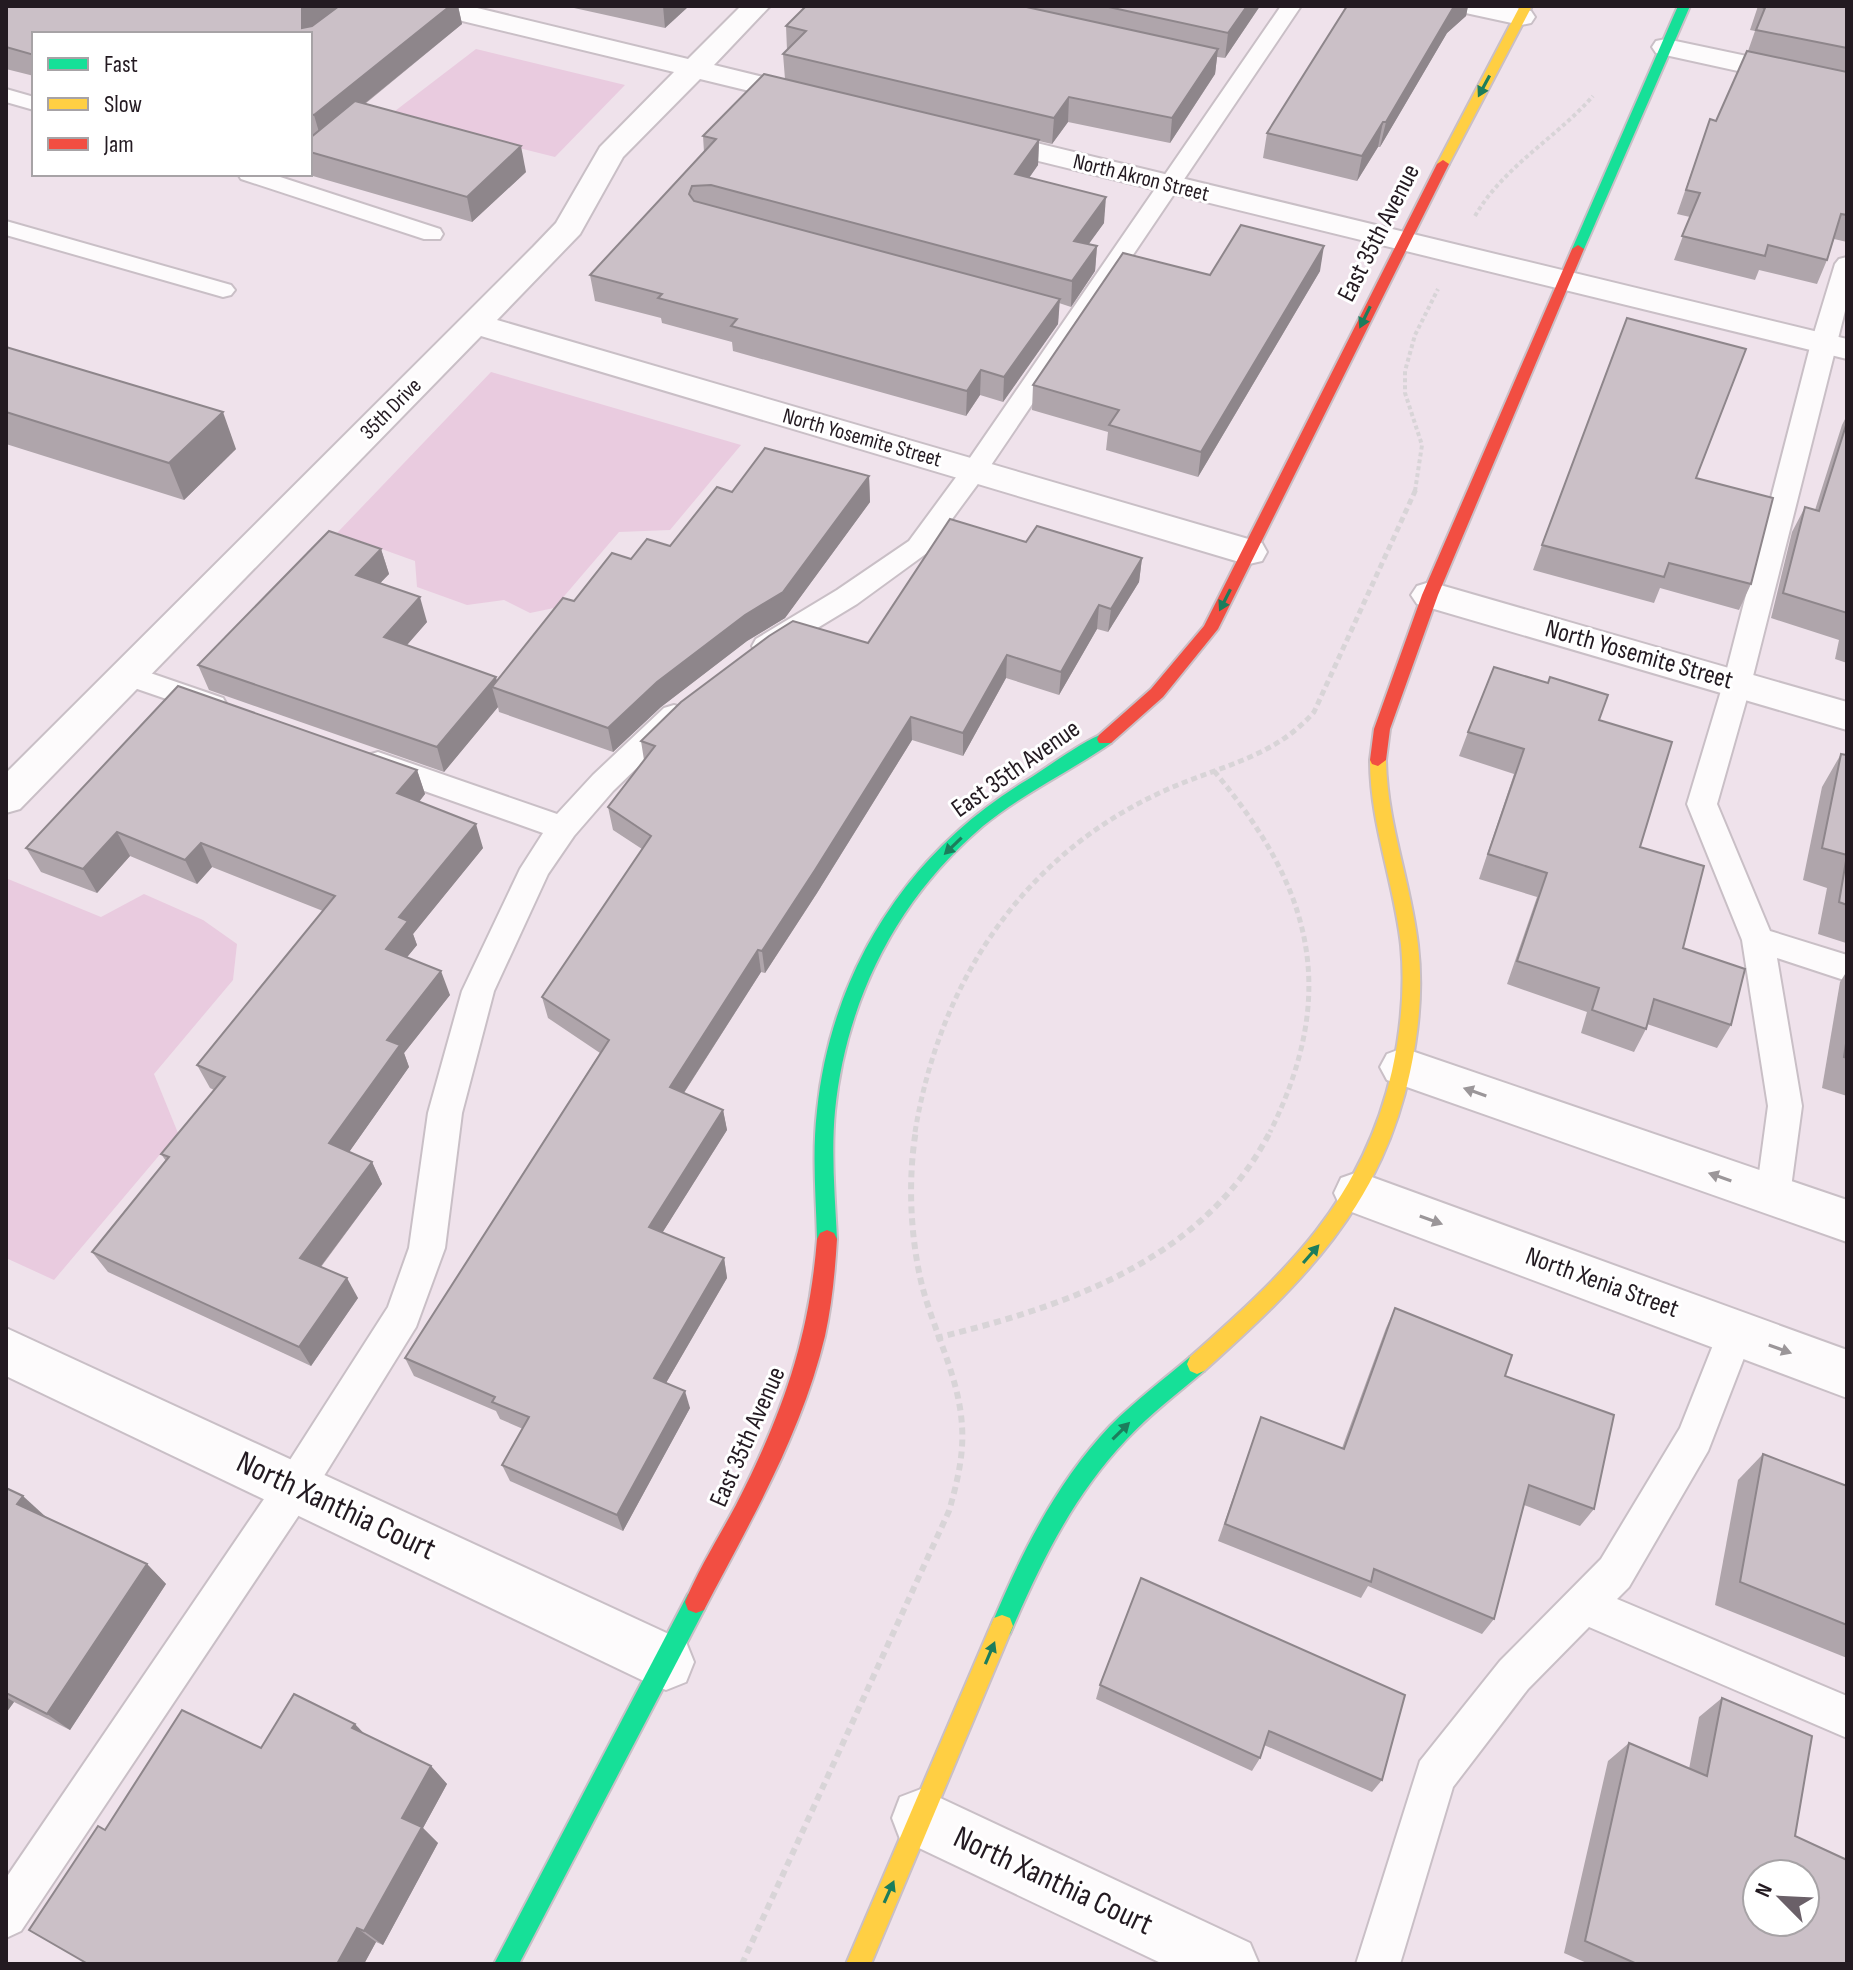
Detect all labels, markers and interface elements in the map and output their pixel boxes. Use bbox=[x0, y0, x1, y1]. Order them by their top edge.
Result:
legend bbox=[32, 32, 312, 176]
text: Fast bbox=[104, 50, 138, 79]
one-way arrow bbox=[1478, 74, 1491, 97]
text: Slow bbox=[104, 90, 142, 119]
text: Jam bbox=[103, 130, 134, 159]
street label: North Akron Street bbox=[1070, 148, 1212, 208]
street label: East 35th Avenue bbox=[1331, 159, 1427, 307]
one-way arrow bbox=[1359, 305, 1372, 328]
street label: 35th Drive bbox=[355, 373, 427, 445]
street label: North Yosemite Street bbox=[779, 402, 945, 474]
one-way arrow bbox=[1218, 588, 1231, 611]
street label: North Yosemite Street bbox=[1542, 613, 1736, 697]
street label: East 35th Avenue bbox=[946, 713, 1086, 825]
one-way arrow bbox=[944, 836, 963, 855]
one-way arrow bbox=[1463, 1085, 1487, 1097]
one-way arrow bbox=[1708, 1170, 1732, 1182]
one-way arrow bbox=[1419, 1214, 1443, 1227]
street label: North Xenia Street bbox=[1521, 1241, 1683, 1325]
one-way arrow bbox=[1302, 1244, 1319, 1264]
one-way arrow bbox=[1768, 1343, 1792, 1356]
street label: East 35th Avenue bbox=[703, 1362, 793, 1512]
one-way arrow bbox=[1111, 1422, 1130, 1441]
street label: North Xanthia Court bbox=[230, 1443, 442, 1569]
one-way arrow bbox=[984, 1641, 997, 1665]
street label: North Xanthia Court bbox=[947, 1818, 1159, 1944]
north arrow bbox=[1741, 1858, 1821, 1938]
text: N bbox=[1749, 1880, 1779, 1901]
one-way arrow bbox=[882, 1881, 895, 1904]

